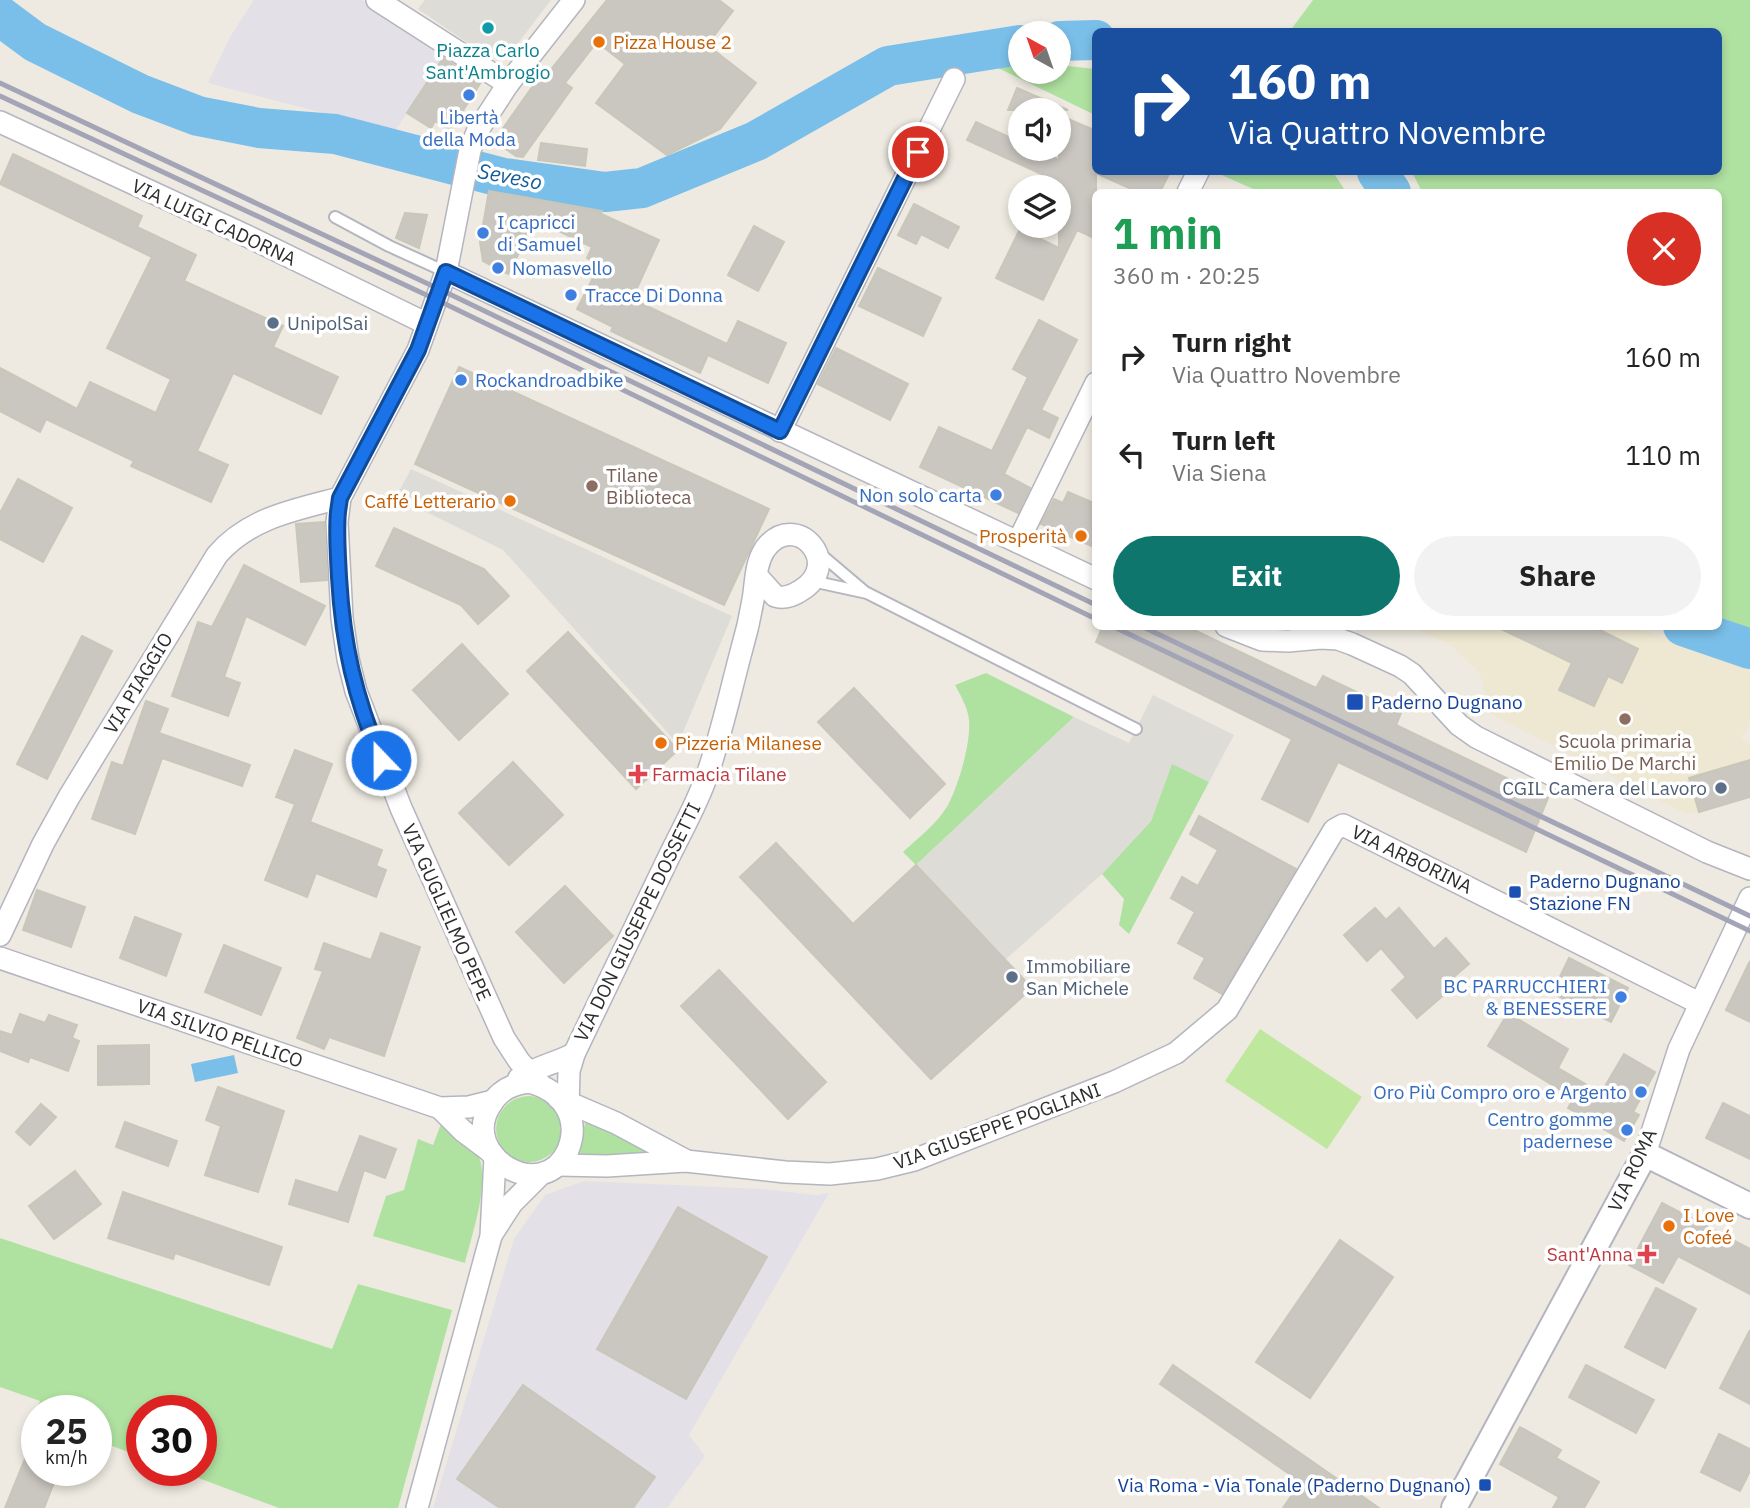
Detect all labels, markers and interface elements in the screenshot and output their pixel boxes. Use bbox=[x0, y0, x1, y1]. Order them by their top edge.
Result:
marker: Piazza Carlo Sant'Ambrogio bbox=[480, 20, 496, 36]
north arrow bbox=[1008, 21, 1071, 84]
map controls bbox=[1008, 21, 1071, 238]
place label: Pizza House 2 bbox=[613, 30, 732, 54]
marker: Pizza House 2 bbox=[591, 34, 607, 50]
place label: Piazza Carlo Sant'Ambrogio bbox=[425, 38, 551, 84]
text: 160 m bbox=[1228, 49, 1372, 112]
icon: right bbox=[1113, 56, 1204, 147]
marker: Libertà della Moda bbox=[461, 87, 477, 103]
button: sound bbox=[1008, 98, 1071, 161]
place label: Libertà della Moda bbox=[422, 105, 516, 151]
text: Via Quattro Novembre bbox=[1228, 111, 1546, 153]
pin bbox=[888, 122, 948, 182]
icon: arrive bbox=[899, 133, 937, 171]
water label: Seveso bbox=[476, 156, 545, 196]
street label: VIA LUIGI CADORNA bbox=[128, 173, 300, 271]
button: layers bbox=[1008, 175, 1071, 238]
text: 1 min bbox=[1113, 206, 1223, 261]
place label: I capricci di Samuel bbox=[497, 210, 581, 256]
button: close bbox=[1627, 212, 1701, 286]
marker: I capricci di Samuel bbox=[475, 225, 491, 241]
place label: Nomasvello bbox=[512, 256, 612, 280]
marker: Nomasvello bbox=[490, 260, 506, 276]
text: 360 m · 20:25 bbox=[1113, 260, 1260, 290]
place label: Tracce Di Donna bbox=[585, 283, 723, 307]
marker: Tracce Di Donna bbox=[563, 287, 579, 303]
place label: UnipolSai bbox=[287, 311, 368, 335]
marker: UnipolSai bbox=[265, 315, 281, 331]
text: Turn right bbox=[1172, 325, 1291, 359]
icon: right bbox=[1113, 338, 1151, 376]
text: 160 m bbox=[1625, 340, 1701, 374]
text: Via Quattro Novembre bbox=[1172, 359, 1401, 389]
place label: Rockandroadbike bbox=[475, 368, 624, 392]
marker: Rockandroadbike bbox=[453, 372, 469, 388]
text: Turn left bbox=[1172, 423, 1275, 457]
icon: left bbox=[1113, 436, 1151, 474]
text: 110 m bbox=[1625, 438, 1701, 472]
text: Via Siena bbox=[1172, 457, 1267, 487]
place label: Tilane Biblioteca bbox=[606, 463, 691, 509]
marker: Tilane Biblioteca bbox=[584, 478, 600, 494]
place label: Non solo carta bbox=[859, 483, 982, 507]
marker: Non solo carta bbox=[988, 487, 1004, 503]
place label: Caffé Letterario bbox=[364, 489, 496, 513]
marker: Caffé Letterario bbox=[502, 493, 518, 509]
place label: Prosperità bbox=[979, 524, 1067, 548]
marker: Prosperità bbox=[1073, 528, 1089, 544]
button: Exit bbox=[1113, 536, 1400, 616]
button: Share bbox=[1414, 536, 1701, 616]
street label: VIA PIAGGIO bbox=[98, 628, 178, 738]
place label: Paderno Dugnano bbox=[1371, 690, 1523, 714]
marker: Paderno Dugnano bbox=[1345, 692, 1365, 712]
marker: Scuola primaria Emilio De Marchi bbox=[1617, 711, 1633, 727]
position arrow bbox=[344, 723, 418, 797]
place label: Scuola primaria Emilio De Marchi bbox=[1554, 729, 1696, 775]
place label: Pizzeria Milanese bbox=[675, 731, 822, 755]
marker: Pizzeria Milanese bbox=[653, 735, 669, 751]
place label: Farmacia Tilane bbox=[652, 762, 787, 786]
marker: Farmacia Tilane bbox=[630, 766, 646, 782]
place label: CGIL Camera del Lavoro bbox=[1502, 776, 1707, 800]
marker: CGIL Camera del Lavoro bbox=[1713, 780, 1729, 796]
street label: VIA DON GIUSEPPE DOSSETTI bbox=[569, 798, 705, 1046]
street label: VIA ARBORINA bbox=[1348, 819, 1476, 899]
street label: VIA GUGLIELMO PEPE bbox=[397, 820, 497, 1004]
place label: Paderno Dugnano Stazione FN bbox=[1529, 869, 1681, 915]
marker: Paderno Dugnano Stazione FN bbox=[1507, 884, 1523, 900]
place label: Immobiliare San Michele bbox=[1026, 954, 1131, 1000]
marker: Immobiliare San Michele bbox=[1004, 969, 1020, 985]
place label: BC PARRUCCHIERI & BENESSERE bbox=[1443, 974, 1607, 1020]
marker: BC PARRUCCHIERI & BENESSERE bbox=[1613, 989, 1629, 1005]
street label: VIA SILVIO PELLICO bbox=[134, 993, 306, 1073]
street label: VIA GIUSEPPE POGLIANI bbox=[890, 1077, 1104, 1175]
place label: Oro Più Compro oro e Argento bbox=[1373, 1080, 1627, 1104]
marker: Oro Più Compro oro e Argento bbox=[1633, 1084, 1649, 1100]
place label: Centro gomme padernese bbox=[1487, 1107, 1613, 1153]
marker: Centro gomme padernese bbox=[1619, 1122, 1635, 1138]
street label: VIA ROMA bbox=[1602, 1125, 1662, 1215]
place label: I Love Cofeé bbox=[1683, 1203, 1735, 1249]
marker: I Love Cofeé bbox=[1661, 1218, 1677, 1234]
place label: Sant'Anna bbox=[1547, 1242, 1633, 1266]
marker: Sant'Anna bbox=[1639, 1246, 1655, 1262]
speed limit sign: 30 bbox=[126, 1395, 217, 1486]
text: 25 bbox=[45, 1408, 88, 1454]
text: km/h bbox=[45, 1446, 88, 1469]
place label: Via Roma - Via Tonale (Paderno Dugnano) bbox=[1118, 1473, 1471, 1497]
marker: Via Roma - Via Tonale (Paderno Dugnano) bbox=[1477, 1477, 1493, 1493]

